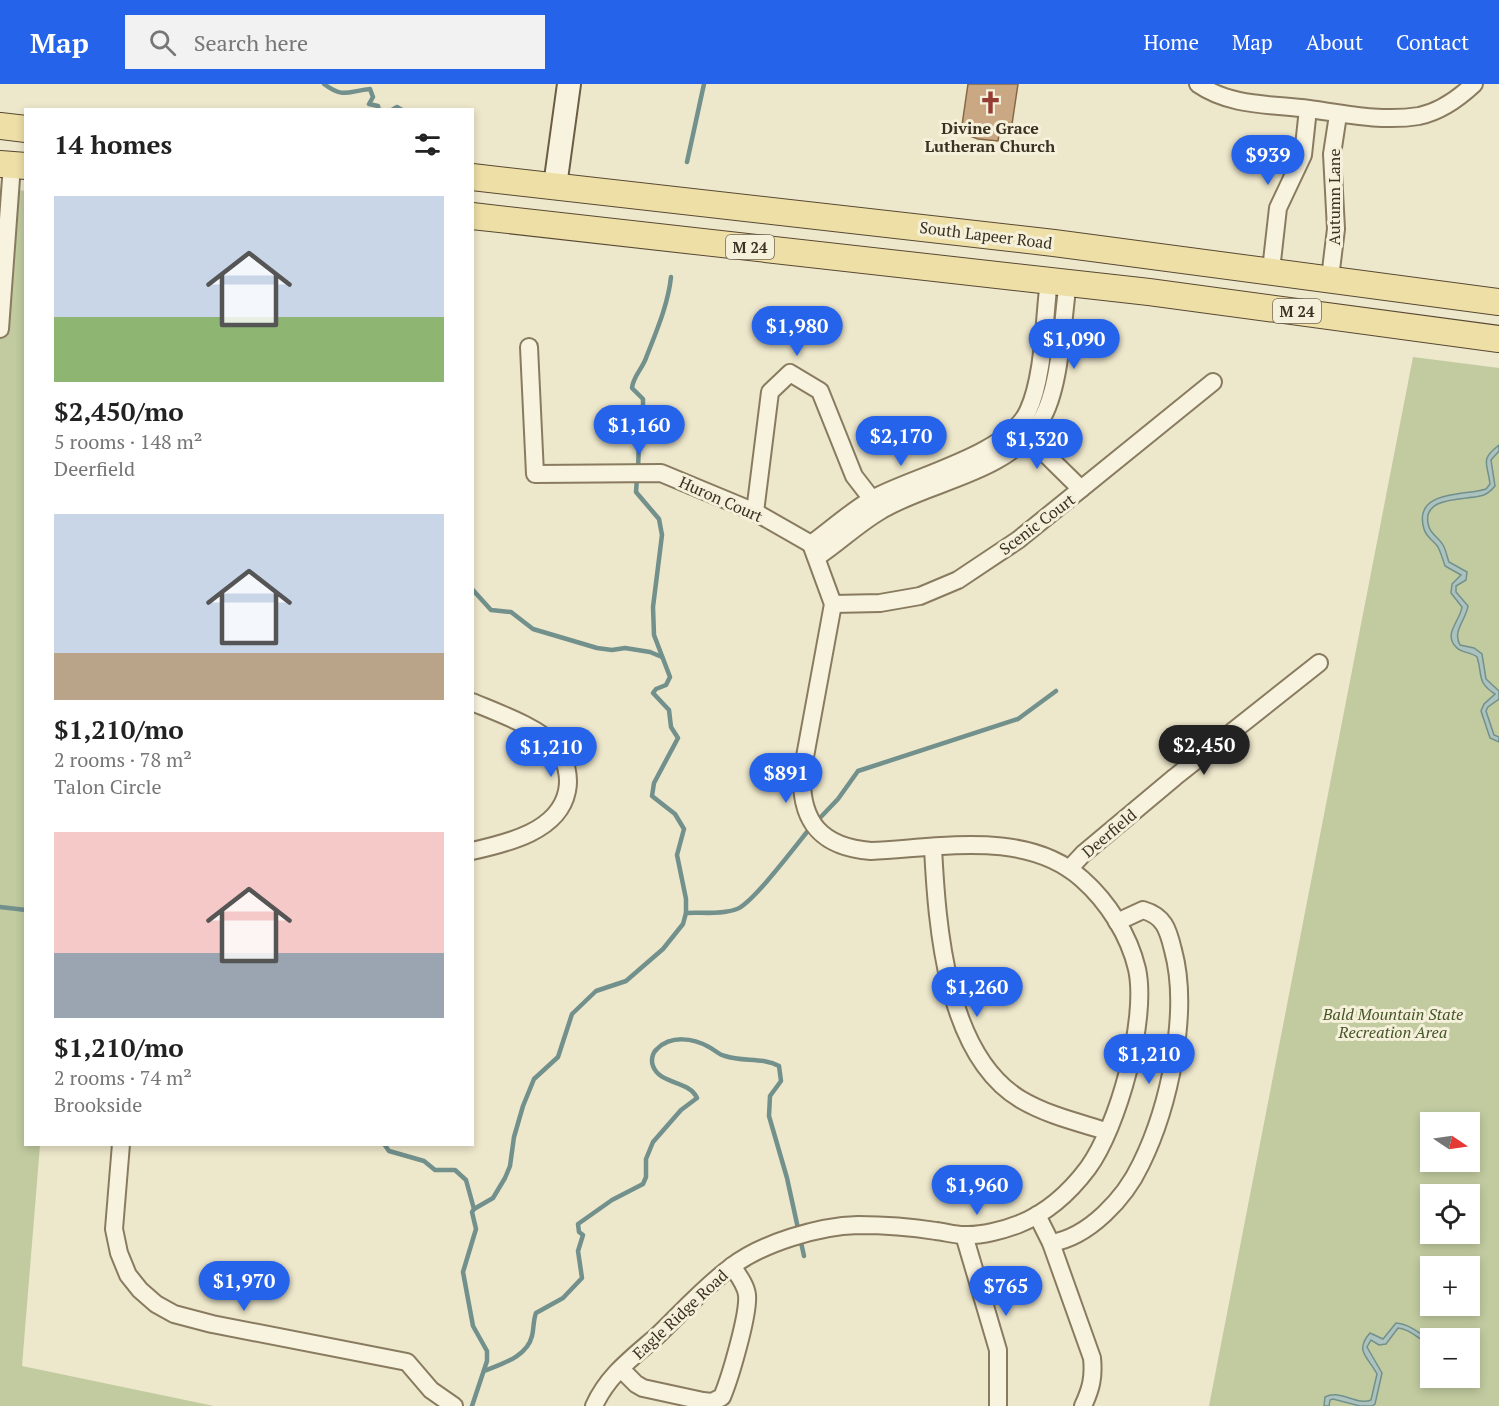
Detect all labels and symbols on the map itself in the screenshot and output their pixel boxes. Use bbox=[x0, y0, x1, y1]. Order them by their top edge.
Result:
church icon: Divine Grace Lutheran Church bbox=[977, 90, 1003, 116]
place label: Divine Grace Lutheran Church bbox=[925, 117, 1056, 157]
pin: $939 bbox=[1232, 135, 1304, 186]
street label: Autumn Lane bbox=[1323, 149, 1345, 245]
street label: South Lapeer Road bbox=[918, 216, 1054, 254]
road number: M 24 bbox=[726, 235, 774, 259]
road number: M 24 bbox=[1273, 299, 1321, 323]
pin: $1,980 bbox=[748, 306, 846, 357]
pin: $1,090 bbox=[1025, 319, 1123, 370]
pin: $1,160 bbox=[590, 405, 688, 456]
pin: $2,170 bbox=[852, 416, 950, 467]
pin: $1,320 bbox=[988, 419, 1086, 470]
street label: Huron Court bbox=[676, 471, 766, 527]
street label: Scenic Court bbox=[995, 488, 1079, 560]
pin: $2,450 bbox=[1155, 725, 1253, 776]
pin: $1,210 bbox=[502, 727, 600, 778]
pin: $891 bbox=[750, 753, 822, 804]
street label: Deerfield bbox=[1077, 804, 1141, 862]
pin: $1,260 bbox=[928, 967, 1026, 1018]
park label: Bald Mountain State Recreation Area bbox=[1322, 1003, 1463, 1043]
pin: $1,210 bbox=[1100, 1034, 1198, 1085]
north arrow bbox=[1420, 1112, 1480, 1172]
pin: $1,960 bbox=[928, 1165, 1026, 1216]
pin: $1,970 bbox=[195, 1261, 293, 1312]
street label: Eagle Ridge Road bbox=[628, 1264, 732, 1364]
pin: $765 bbox=[970, 1266, 1042, 1317]

